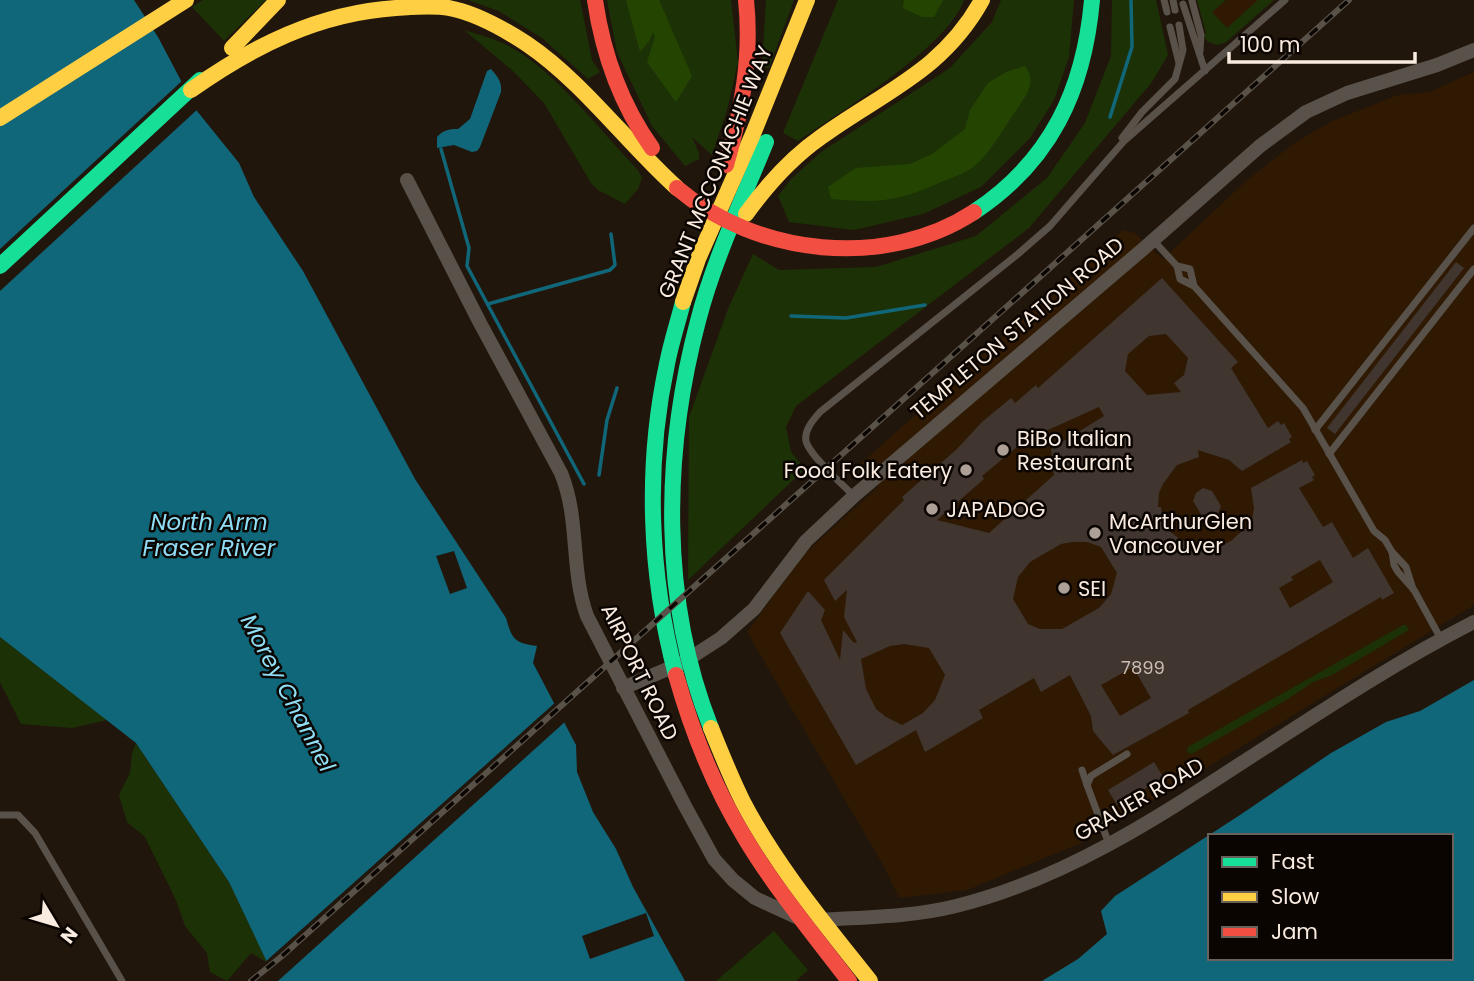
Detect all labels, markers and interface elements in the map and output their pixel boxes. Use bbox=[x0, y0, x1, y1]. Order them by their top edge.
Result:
scale bar bbox=[1229, 21, 1414, 65]
text: 100 m bbox=[1240, 30, 1300, 59]
street label: GRANT MCCONACHIE WAY bbox=[651, 41, 779, 303]
street label: TEMPLETON STATION ROAD bbox=[904, 230, 1130, 426]
place label: BiBo Italian Restaurant bbox=[1017, 424, 1132, 477]
marker: BiBo Italian Restaurant bbox=[995, 442, 1011, 458]
place label: Food Folk Eatery bbox=[784, 456, 952, 485]
marker: Food Folk Eatery bbox=[958, 462, 974, 478]
place label: JAPADOG bbox=[946, 495, 1045, 524]
marker: JAPADOG bbox=[924, 501, 940, 517]
water label: North Arm Fraser River bbox=[143, 506, 277, 564]
place label: McArthurGlen Vancouver bbox=[1109, 507, 1252, 560]
marker: McArthurGlen Vancouver bbox=[1087, 525, 1103, 541]
place label: SEI bbox=[1078, 574, 1106, 603]
marker: SEI bbox=[1056, 580, 1072, 596]
street label: AIRPORT ROAD bbox=[594, 599, 686, 745]
water label: Morey Channel bbox=[233, 608, 343, 778]
house number: 7899 bbox=[1121, 655, 1165, 680]
street label: GRAUER ROAD bbox=[1069, 750, 1209, 848]
legend bbox=[1208, 834, 1453, 960]
text: Fast bbox=[1271, 847, 1314, 876]
text: Slow bbox=[1271, 882, 1319, 911]
north arrow bbox=[21, 890, 91, 960]
text: Jam bbox=[1271, 917, 1318, 946]
text: N bbox=[54, 921, 84, 949]

